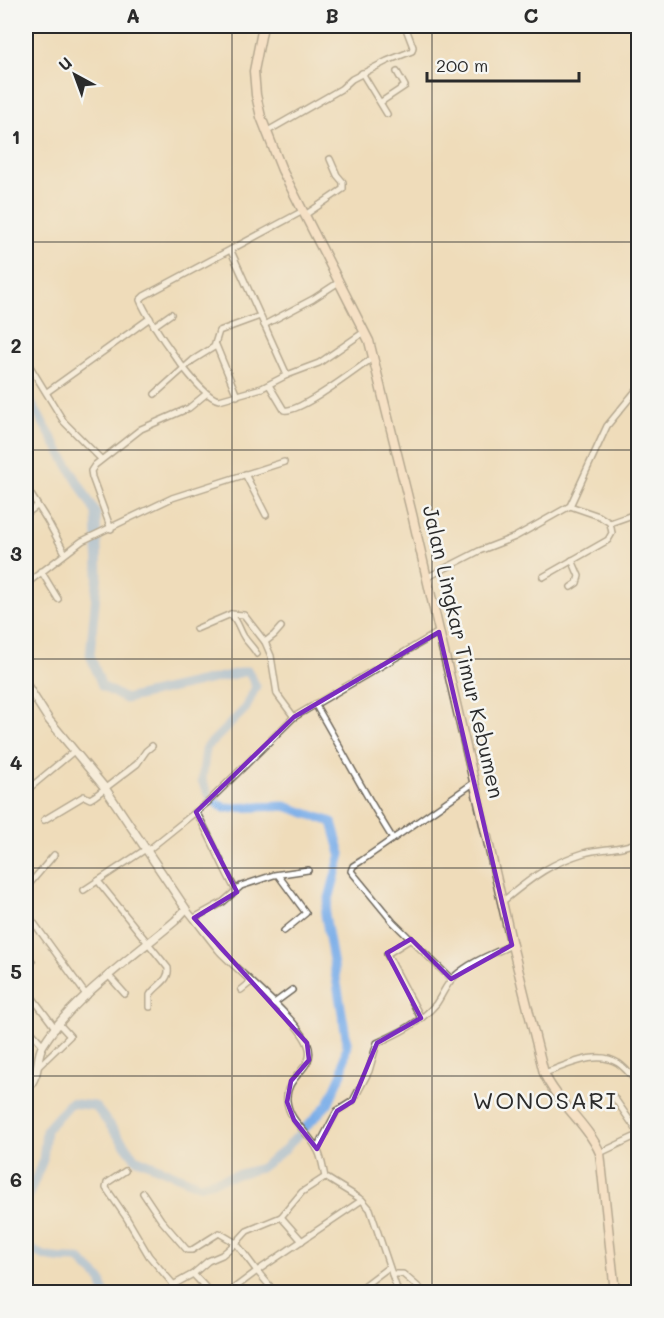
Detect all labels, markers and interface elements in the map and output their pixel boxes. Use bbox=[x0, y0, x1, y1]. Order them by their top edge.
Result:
text: A bbox=[126, 2, 140, 28]
text: B bbox=[325, 2, 339, 28]
text: C bbox=[524, 2, 539, 28]
north arrow bbox=[45, 45, 105, 105]
scale bar bbox=[427, 45, 578, 83]
text: U bbox=[54, 52, 76, 75]
text: 200 m bbox=[436, 53, 488, 77]
text: 1 bbox=[12, 123, 20, 149]
text: 2 bbox=[10, 332, 22, 358]
street label: Jalan Lingkar Timur Kebumen bbox=[418, 503, 511, 801]
text: 3 bbox=[10, 540, 22, 566]
text: 4 bbox=[10, 749, 23, 775]
text: 5 bbox=[10, 958, 22, 984]
district label: WONOSARI bbox=[473, 1084, 617, 1115]
text: 6 bbox=[10, 1166, 22, 1192]

